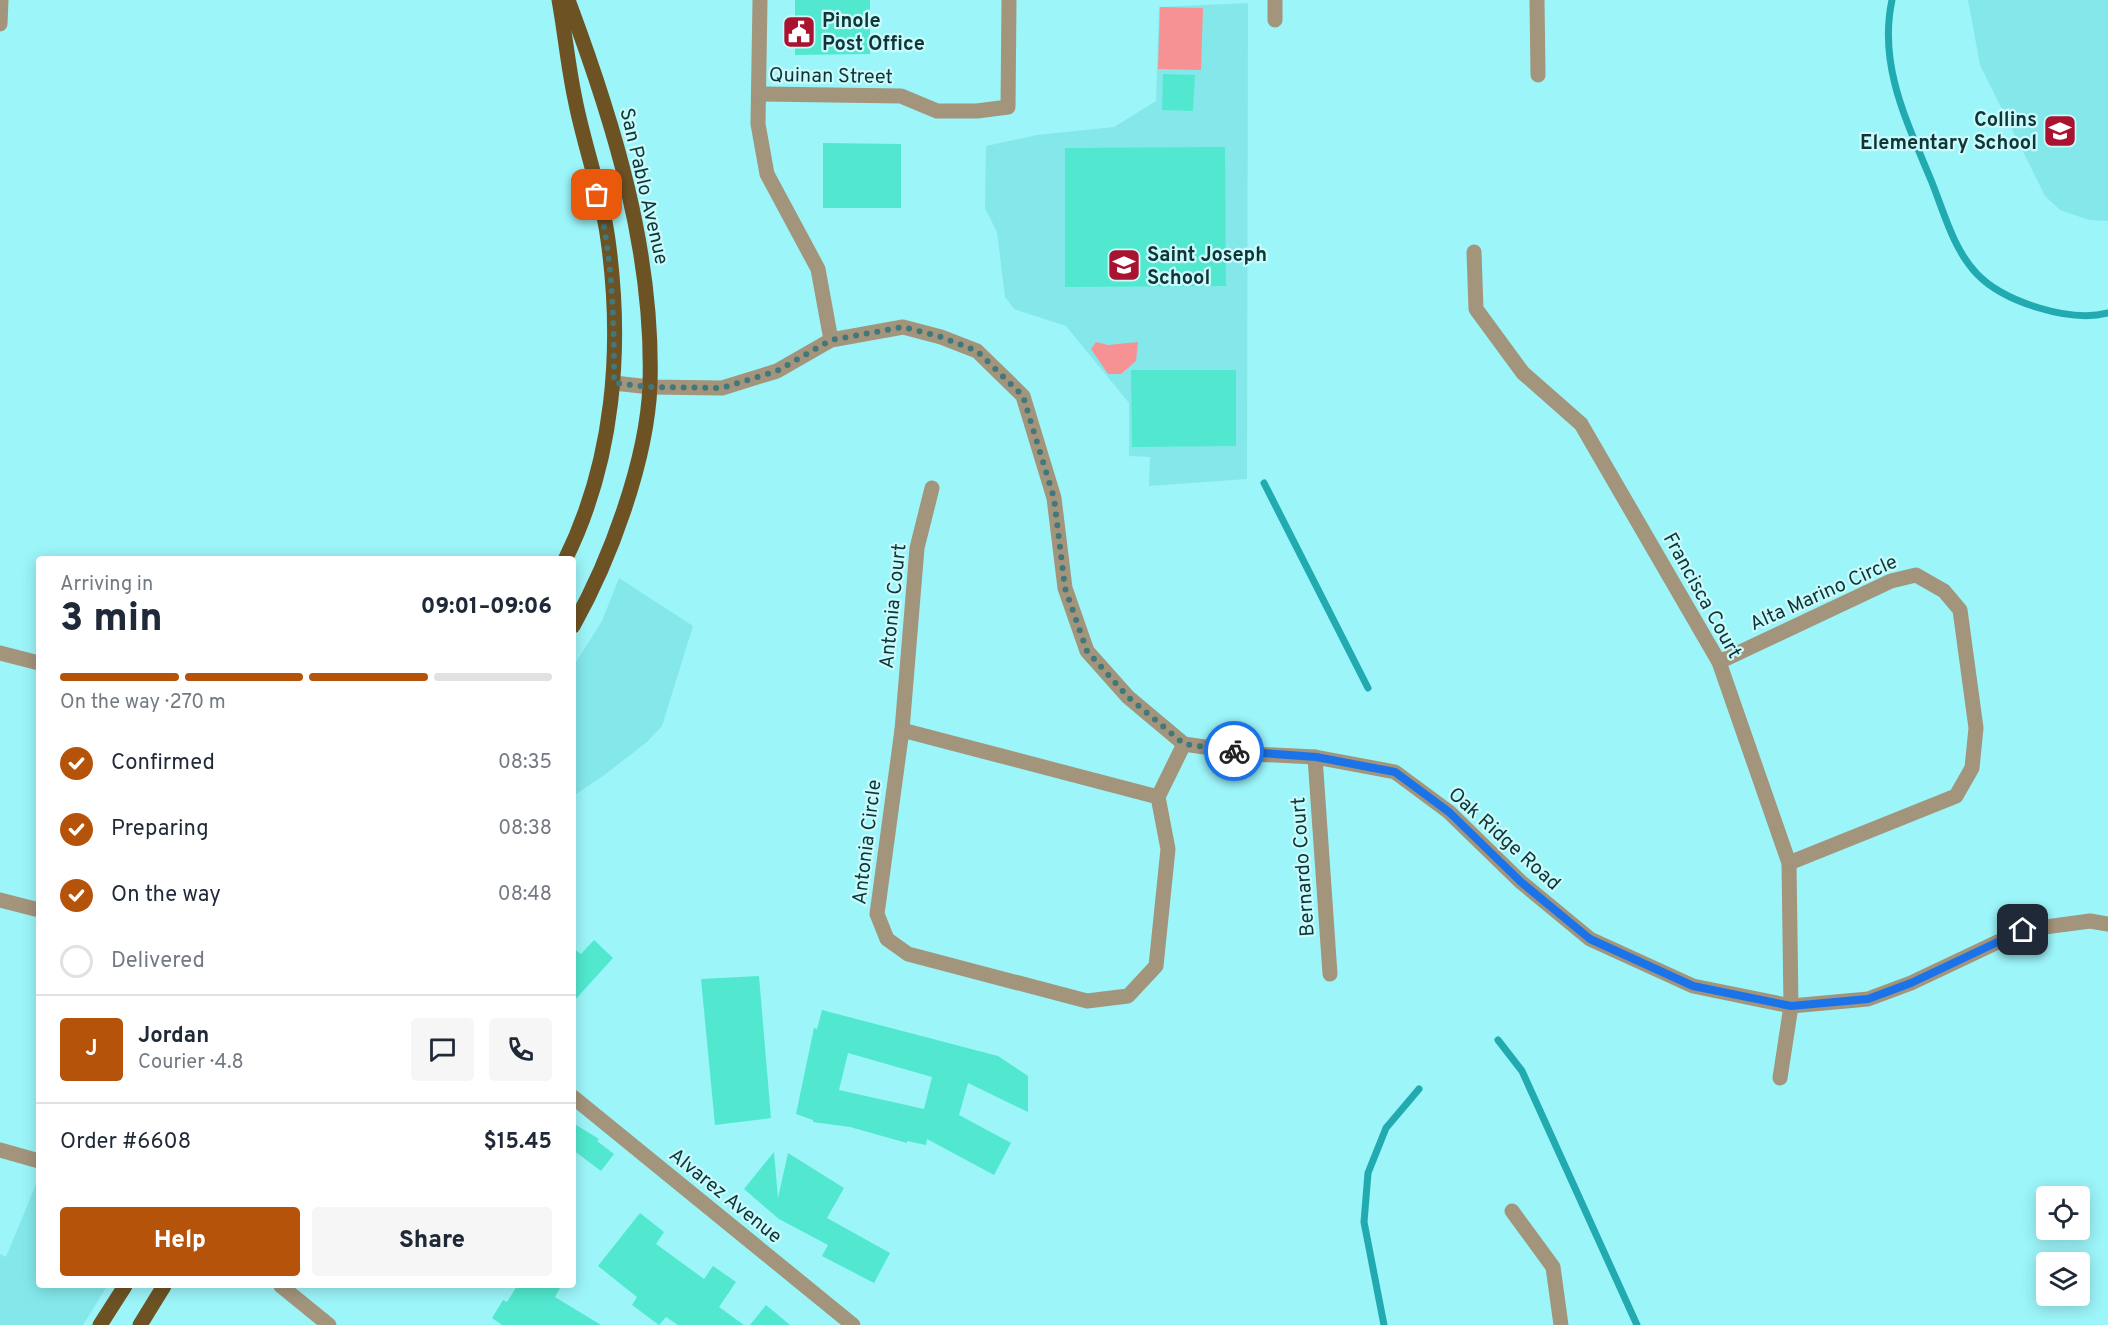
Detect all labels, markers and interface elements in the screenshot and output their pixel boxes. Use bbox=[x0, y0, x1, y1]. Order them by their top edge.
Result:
place label: Pinole Post Office bbox=[822, 9, 925, 58]
public building icon: Pinole Post Office bbox=[781, 14, 817, 50]
street label: Quinan Street bbox=[769, 63, 893, 91]
street label: San Pablo Avenue bbox=[612, 106, 674, 267]
place label: Collins Elementary School bbox=[1860, 108, 2037, 157]
school or university icon: Collins Elementary School bbox=[2042, 113, 2078, 149]
pin bbox=[571, 169, 622, 220]
icon: bag bbox=[580, 178, 613, 211]
place label: Saint Joseph School bbox=[1147, 243, 1267, 292]
school or university icon: Saint Joseph School bbox=[1106, 247, 1142, 283]
street label: Francisca Court bbox=[1656, 528, 1747, 663]
street label: Antonia Court bbox=[874, 542, 913, 670]
street label: Alta Marino Circle bbox=[1746, 550, 1902, 638]
text: Arriving in bbox=[60, 572, 153, 598]
text: 09:01–09:06 bbox=[421, 594, 552, 621]
text: 3 min bbox=[60, 596, 163, 645]
text: On the way · 270 m bbox=[60, 690, 226, 716]
courier bbox=[1204, 721, 1264, 781]
icon: bike bbox=[1218, 735, 1251, 768]
icon: check bbox=[60, 747, 93, 780]
text: Confirmed bbox=[111, 750, 215, 777]
text: 08:35 bbox=[498, 750, 552, 776]
street label: Antonia Circle bbox=[847, 778, 889, 906]
street label: Oak Ridge Road bbox=[1442, 782, 1565, 897]
street label: Bernardo Court bbox=[1286, 796, 1322, 937]
icon: check bbox=[60, 813, 93, 846]
text: Preparing bbox=[111, 816, 209, 843]
text: 08:38 bbox=[498, 816, 552, 842]
icon: check bbox=[60, 879, 93, 912]
text: On the way bbox=[111, 882, 221, 909]
text: 08:48 bbox=[498, 882, 552, 908]
pin bbox=[1997, 904, 2048, 955]
icon: home bbox=[2006, 913, 2039, 946]
text: Delivered bbox=[111, 948, 205, 975]
button: chat bbox=[411, 1018, 474, 1081]
button: phone bbox=[489, 1018, 552, 1081]
text: Jordan bbox=[138, 1023, 209, 1050]
text: J bbox=[85, 1036, 98, 1063]
text: Courier · 4.8 bbox=[138, 1050, 244, 1076]
text: Order #6608 bbox=[60, 1129, 191, 1156]
text: $15.45 bbox=[484, 1129, 552, 1156]
street label: Alvarez Avenue bbox=[663, 1143, 787, 1250]
map controls bbox=[2036, 1186, 2090, 1306]
button: locate bbox=[2036, 1186, 2090, 1240]
button: Help bbox=[60, 1207, 300, 1276]
button: Share bbox=[312, 1207, 552, 1276]
button: layers bbox=[2036, 1252, 2090, 1306]

